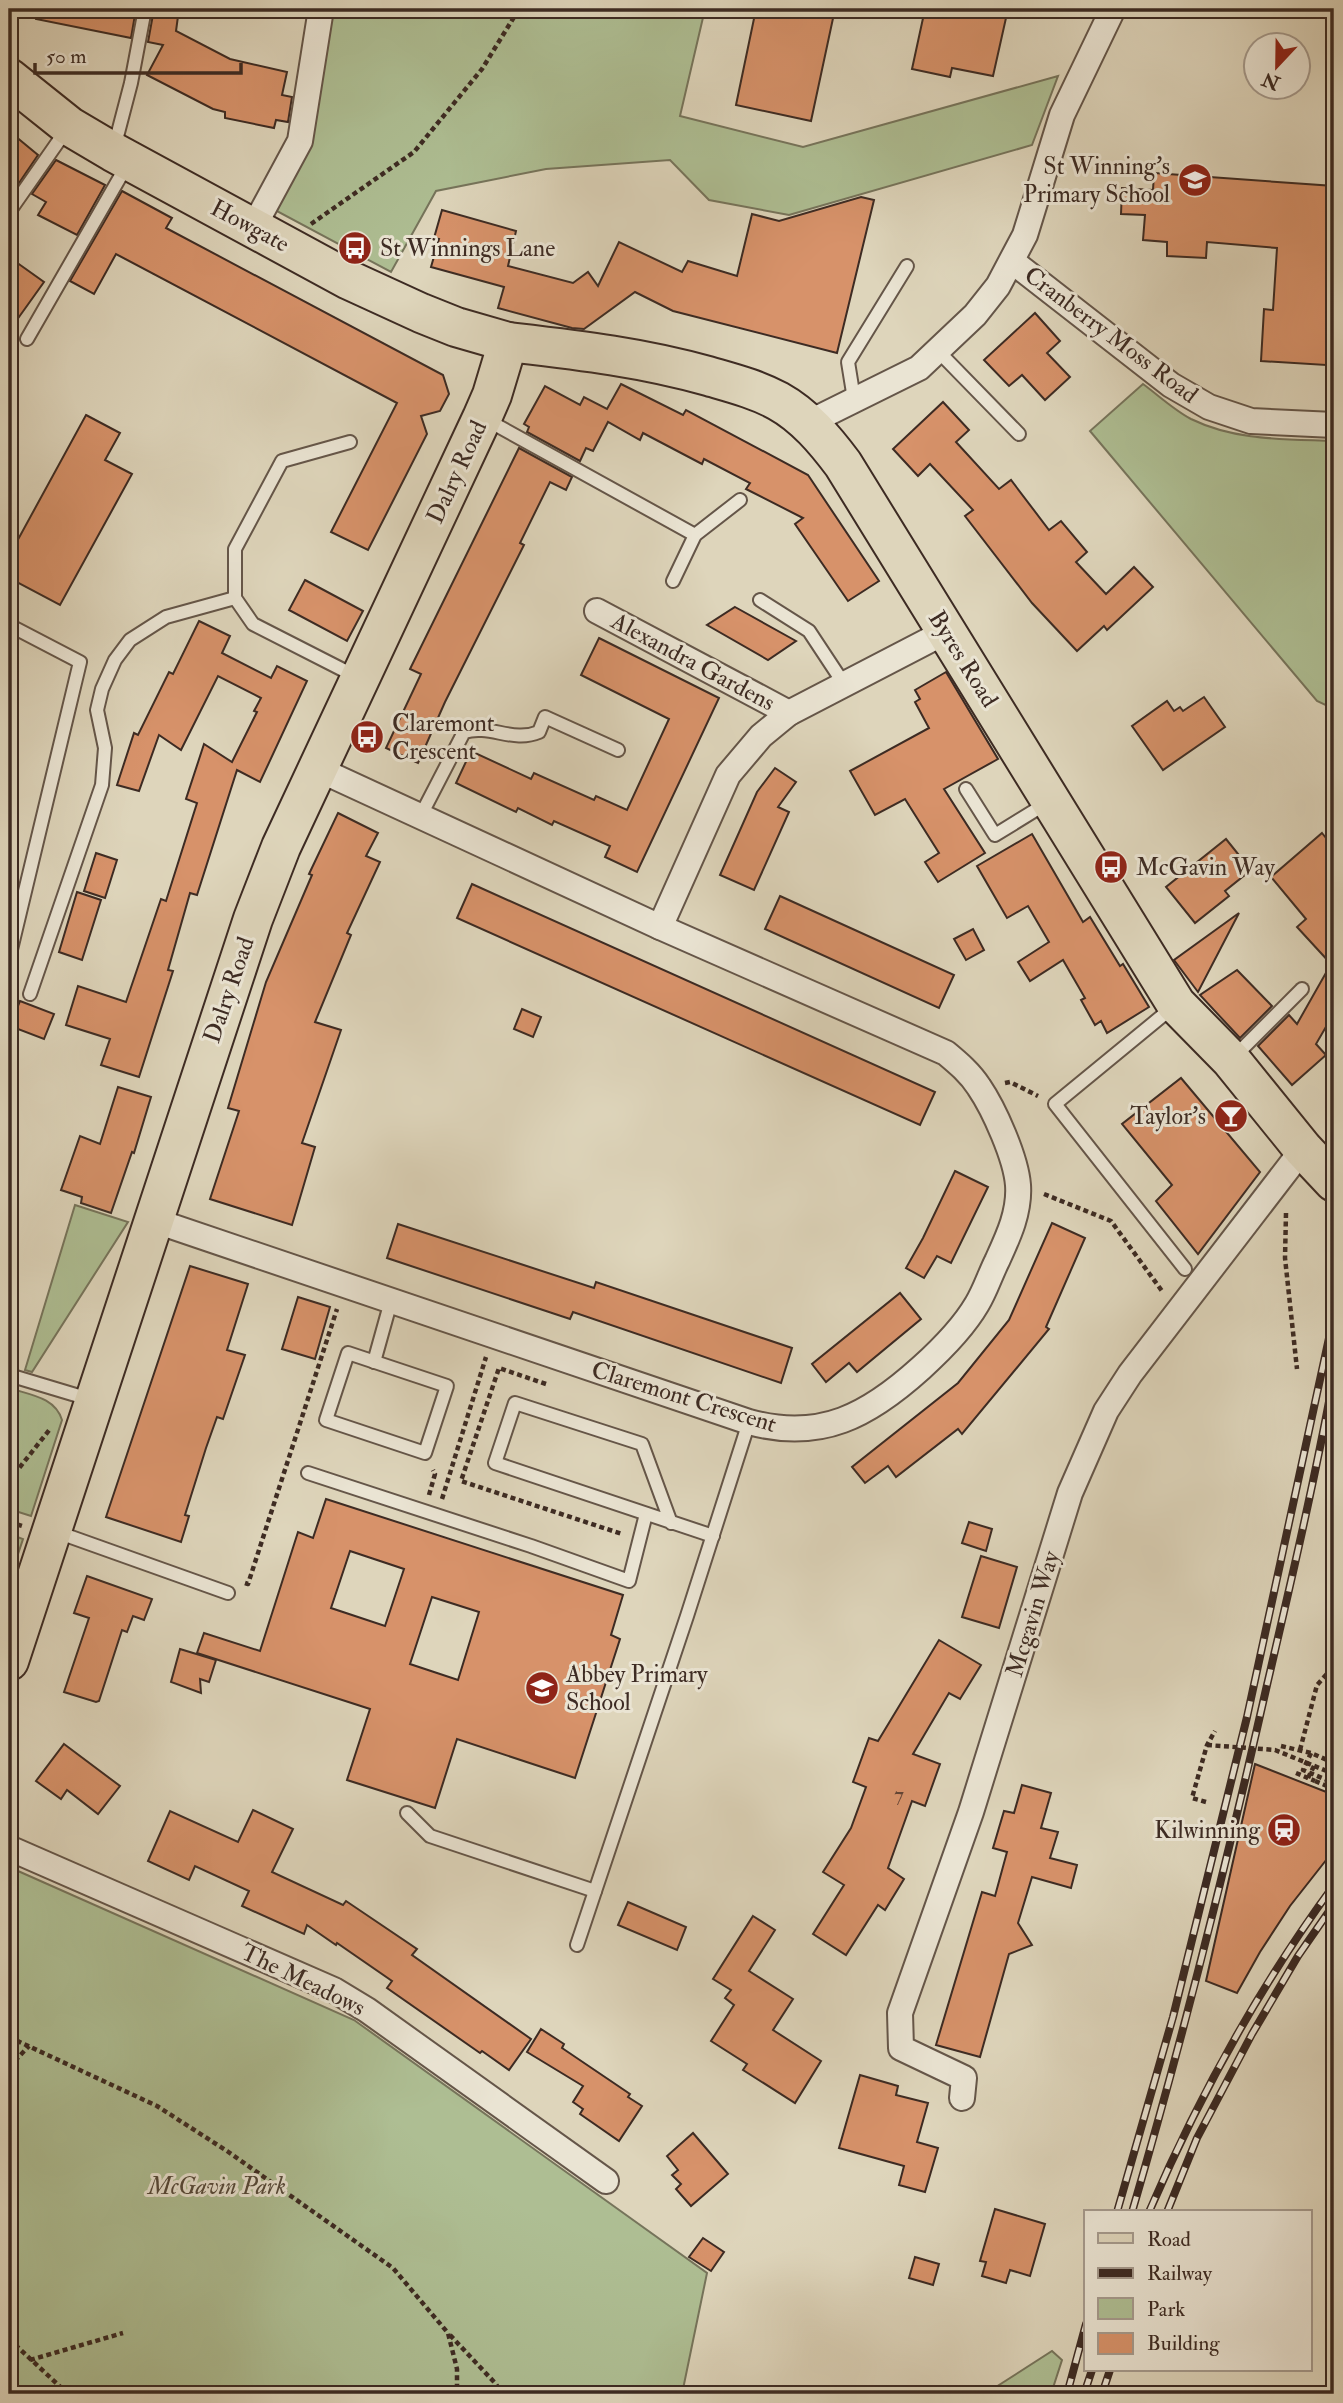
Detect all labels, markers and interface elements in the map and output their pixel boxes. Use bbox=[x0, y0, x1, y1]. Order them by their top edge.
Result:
scale bar bbox=[35, 32, 242, 76]
north arrow bbox=[1242, 32, 1312, 102]
text: 50 m bbox=[46, 43, 87, 70]
text: N bbox=[1258, 66, 1284, 96]
place label: St Winning's Primary School bbox=[1023, 151, 1170, 210]
school or university icon: St Winning's Primary School bbox=[1176, 161, 1214, 199]
street label: Howgate bbox=[205, 192, 295, 260]
bus stop icon: St Winnings Lane bbox=[336, 229, 374, 267]
place label: St Winnings Lane bbox=[380, 233, 555, 264]
street label: Cranberry Moss Road bbox=[1018, 260, 1204, 411]
street label: Dalry Road bbox=[420, 415, 494, 529]
street label: Alexandra Gardens bbox=[605, 605, 780, 718]
street label: Byres Road bbox=[921, 605, 1005, 713]
place label: Claremont Crescent bbox=[392, 708, 495, 767]
bus stop icon: Claremont Crescent bbox=[348, 718, 386, 756]
bus stop icon: McGavin Way bbox=[1092, 848, 1130, 886]
place label: McGavin Way bbox=[1136, 852, 1275, 883]
street label: Dalry Road bbox=[196, 933, 262, 1047]
bar icon: Taylor's bbox=[1212, 1097, 1250, 1135]
place label: Taylor's bbox=[1130, 1101, 1206, 1132]
street label: Claremont Crescent bbox=[588, 1354, 780, 1440]
street label: Mcgavin Way bbox=[999, 1547, 1067, 1681]
place label: Abbey Primary School bbox=[565, 1659, 708, 1718]
school or university icon: Abbey Primary School bbox=[523, 1669, 561, 1707]
house number: 7 bbox=[894, 1781, 904, 1808]
station icon: Kilwinning bbox=[1265, 1811, 1303, 1849]
place label: Kilwinning bbox=[1154, 1815, 1261, 1846]
street label: The Meadows bbox=[236, 1937, 370, 2023]
park label: McGavin Park bbox=[146, 2171, 286, 2202]
legend bbox=[1084, 2210, 1312, 2372]
text: Road bbox=[1147, 2226, 1192, 2253]
text: Railway bbox=[1147, 2260, 1213, 2287]
text: Park bbox=[1147, 2296, 1185, 2323]
text: Building bbox=[1147, 2330, 1220, 2357]

